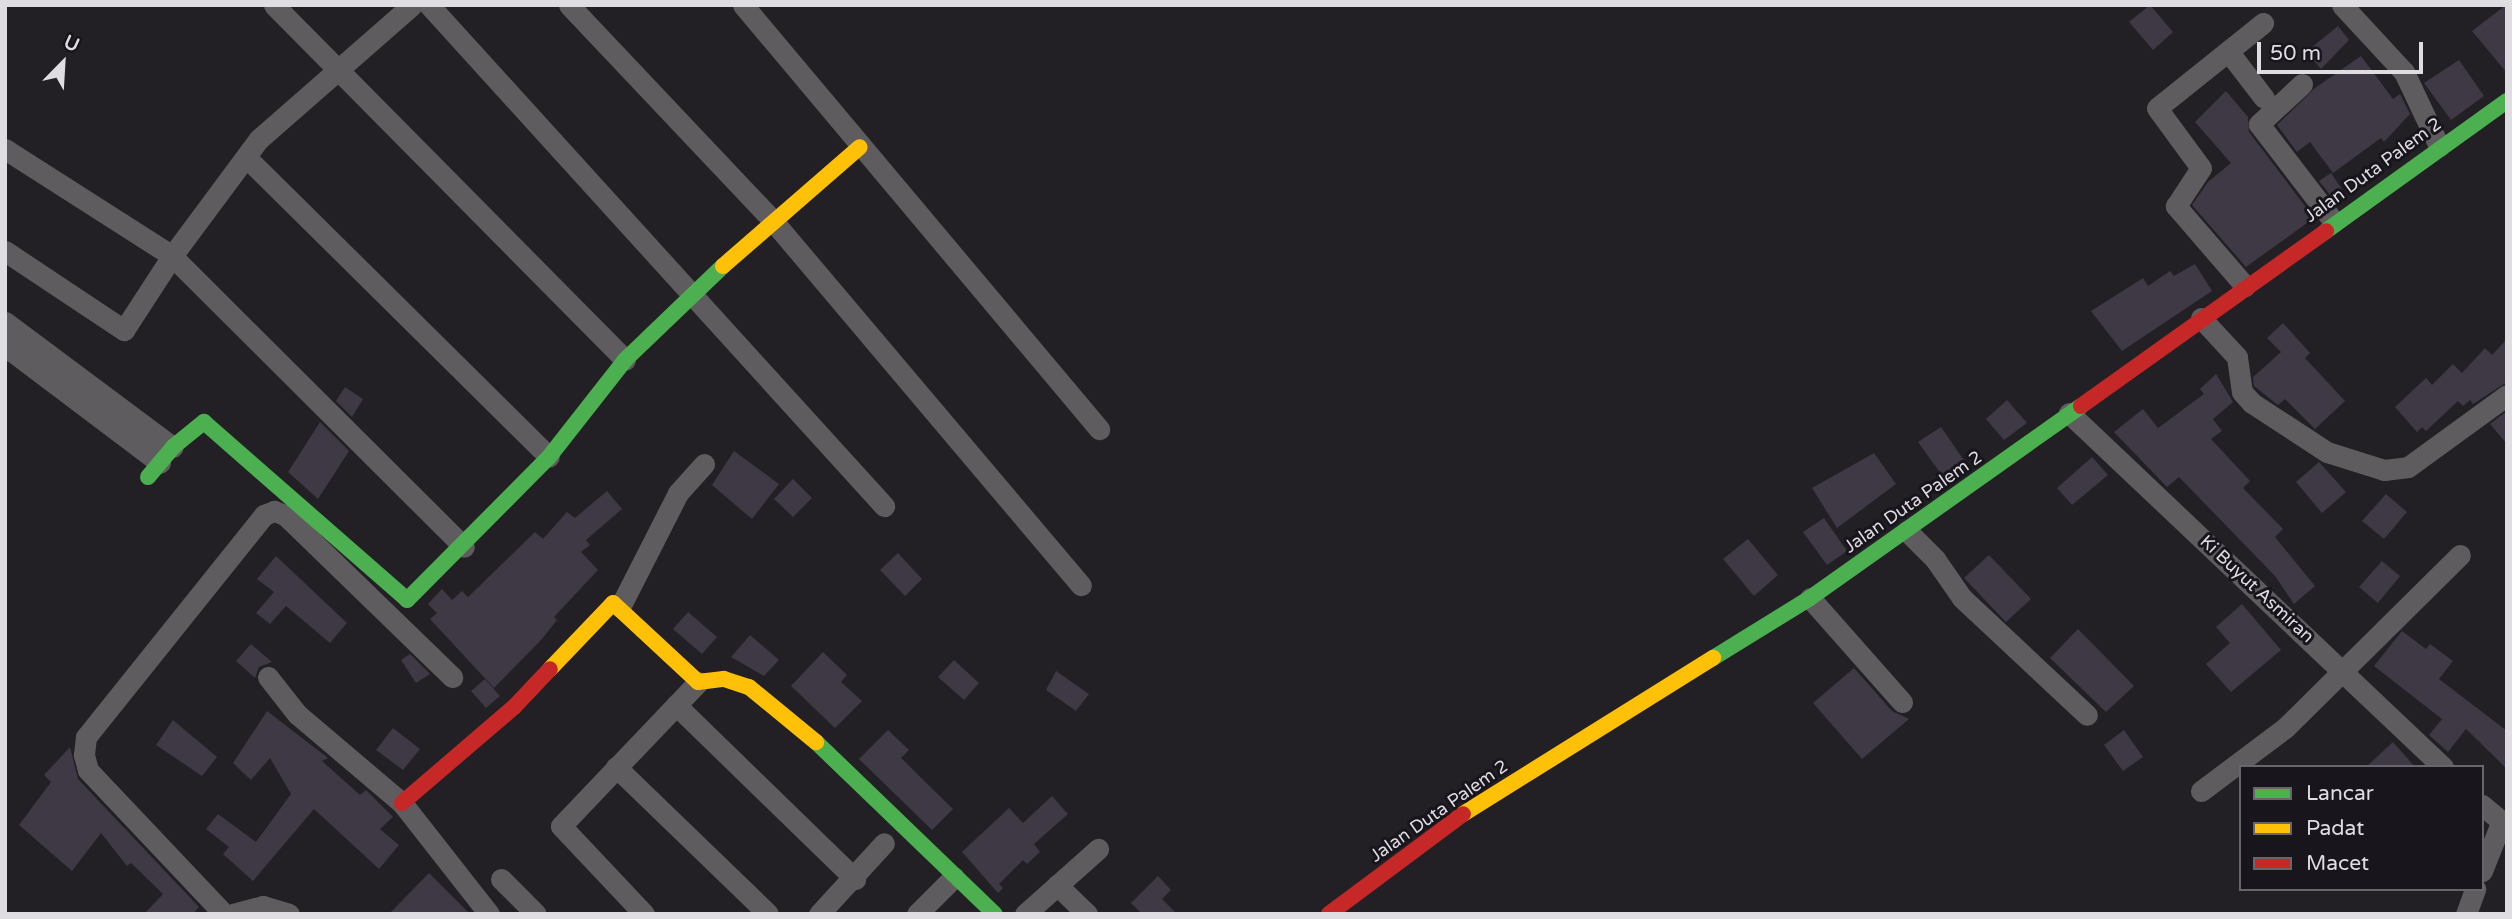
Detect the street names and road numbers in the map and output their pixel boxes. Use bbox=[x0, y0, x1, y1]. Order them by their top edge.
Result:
street label: Jalan Duta Palem 2 bbox=[2300, 113, 2446, 227]
street label: Jalan Duta Palem 2 bbox=[1840, 446, 1986, 558]
street label: Ki Buyut Asmiran bbox=[2196, 531, 2318, 647]
street label: Jalan Duta Palem 2 bbox=[1366, 755, 1512, 867]

